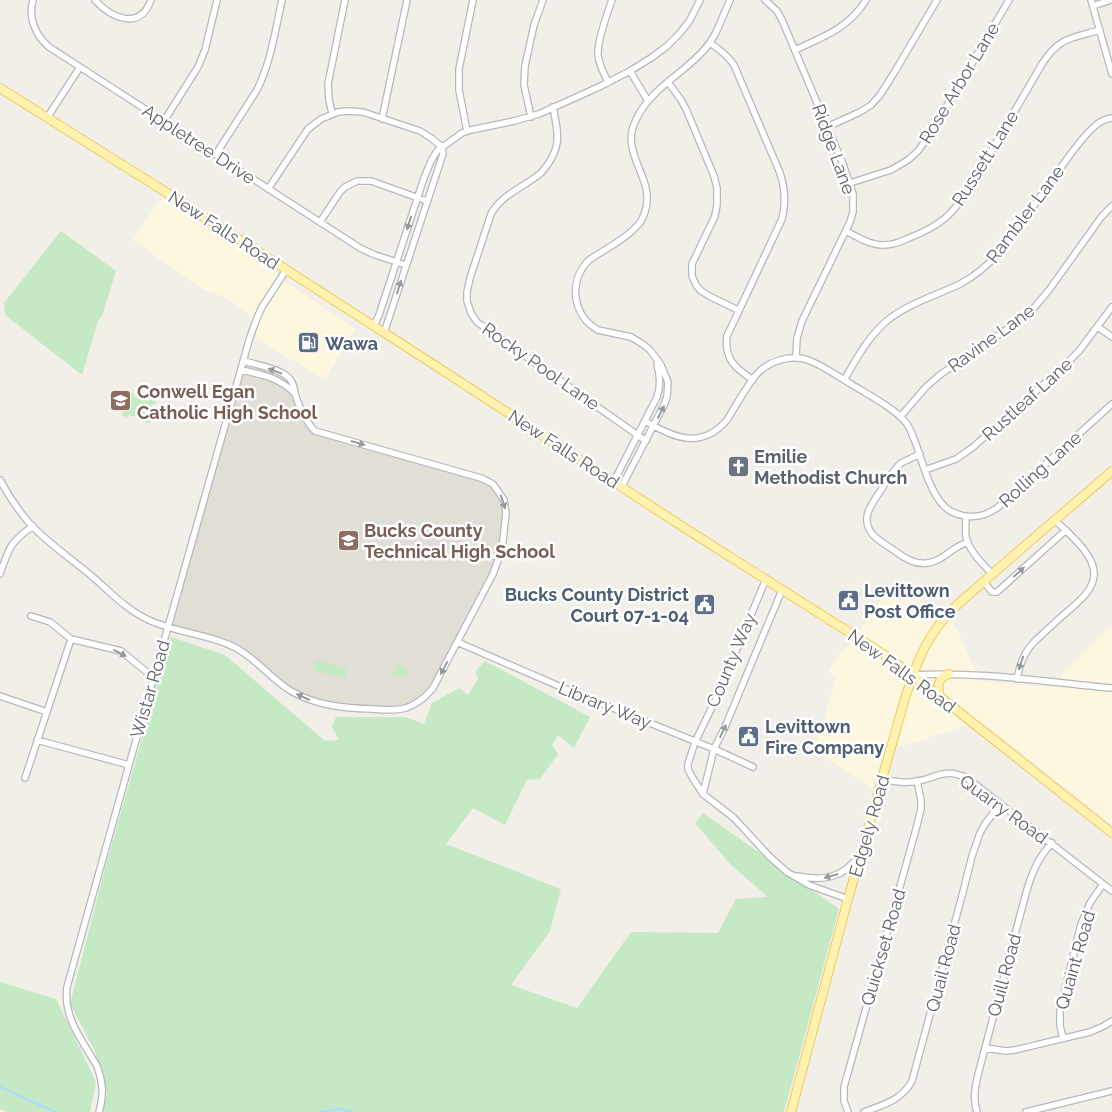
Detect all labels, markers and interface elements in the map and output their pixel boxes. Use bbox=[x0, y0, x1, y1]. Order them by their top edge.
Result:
street label: Rose Arbor Lane bbox=[915, 18, 1004, 147]
street label: Appletree Drive bbox=[139, 100, 260, 189]
street label: Ridge Lane bbox=[808, 101, 860, 197]
street label: Russett Lane bbox=[947, 106, 1023, 209]
street label: Rambler Lane bbox=[982, 161, 1069, 267]
street label: New Falls Road bbox=[164, 186, 284, 274]
one-way arrow bbox=[404, 216, 412, 231]
one-way arrow bbox=[396, 279, 404, 294]
street label: Ravine Lane bbox=[944, 299, 1039, 376]
street label: Rocky Pool Lane bbox=[478, 318, 604, 414]
fuel station icon: Wawa bbox=[297, 331, 321, 355]
place label: Wawa bbox=[325, 333, 378, 354]
street label: Rustleaf Lane bbox=[978, 353, 1077, 445]
one-way arrow bbox=[267, 367, 282, 375]
place label: Conwell Egan Catholic High School bbox=[137, 381, 318, 423]
school or university icon: Conwell Egan Catholic High School bbox=[109, 389, 133, 413]
street label: New Falls Road bbox=[504, 405, 624, 493]
one-way arrow bbox=[657, 405, 665, 419]
street label: Rolling Lane bbox=[995, 426, 1086, 511]
one-way arrow bbox=[351, 440, 366, 448]
place label: Emilie Methodist Church bbox=[754, 446, 907, 488]
church icon: Emilie Methodist Church bbox=[726, 454, 750, 478]
one-way arrow bbox=[500, 495, 508, 510]
place label: Bucks County Technical High School bbox=[364, 520, 555, 562]
school or university icon: Bucks County Technical High School bbox=[336, 528, 360, 552]
one-way arrow bbox=[1013, 566, 1025, 578]
place label: Levittown Post Office bbox=[864, 580, 956, 622]
place label: Bucks County District Court 07-1-04 bbox=[505, 584, 689, 626]
public building icon: Levittown Post Office bbox=[836, 588, 860, 612]
public building icon: Bucks County District Court 07-1-04 bbox=[693, 592, 717, 616]
street label: County Way bbox=[702, 609, 760, 710]
street label: New Falls Road bbox=[844, 625, 960, 717]
street label: Wistar Road bbox=[126, 638, 174, 740]
one-way arrow bbox=[113, 649, 128, 657]
one-way arrow bbox=[1017, 656, 1024, 671]
one-way arrow bbox=[440, 660, 448, 675]
street label: Library Way bbox=[555, 677, 655, 733]
one-way arrow bbox=[296, 692, 310, 700]
place label: Levittown Fire Company bbox=[765, 716, 884, 758]
one-way arrow bbox=[719, 724, 727, 738]
public building icon: Levittown Fire Company bbox=[737, 724, 761, 748]
street label: Quarry Road bbox=[956, 770, 1052, 848]
street label: Edgely Road bbox=[844, 773, 894, 879]
one-way arrow bbox=[823, 873, 838, 881]
street label: Quickset Road bbox=[856, 886, 910, 1008]
street label: Quaint Road bbox=[1051, 908, 1099, 1012]
street label: Quail Road bbox=[921, 922, 965, 1014]
street label: Quill Road bbox=[983, 931, 1025, 1019]

